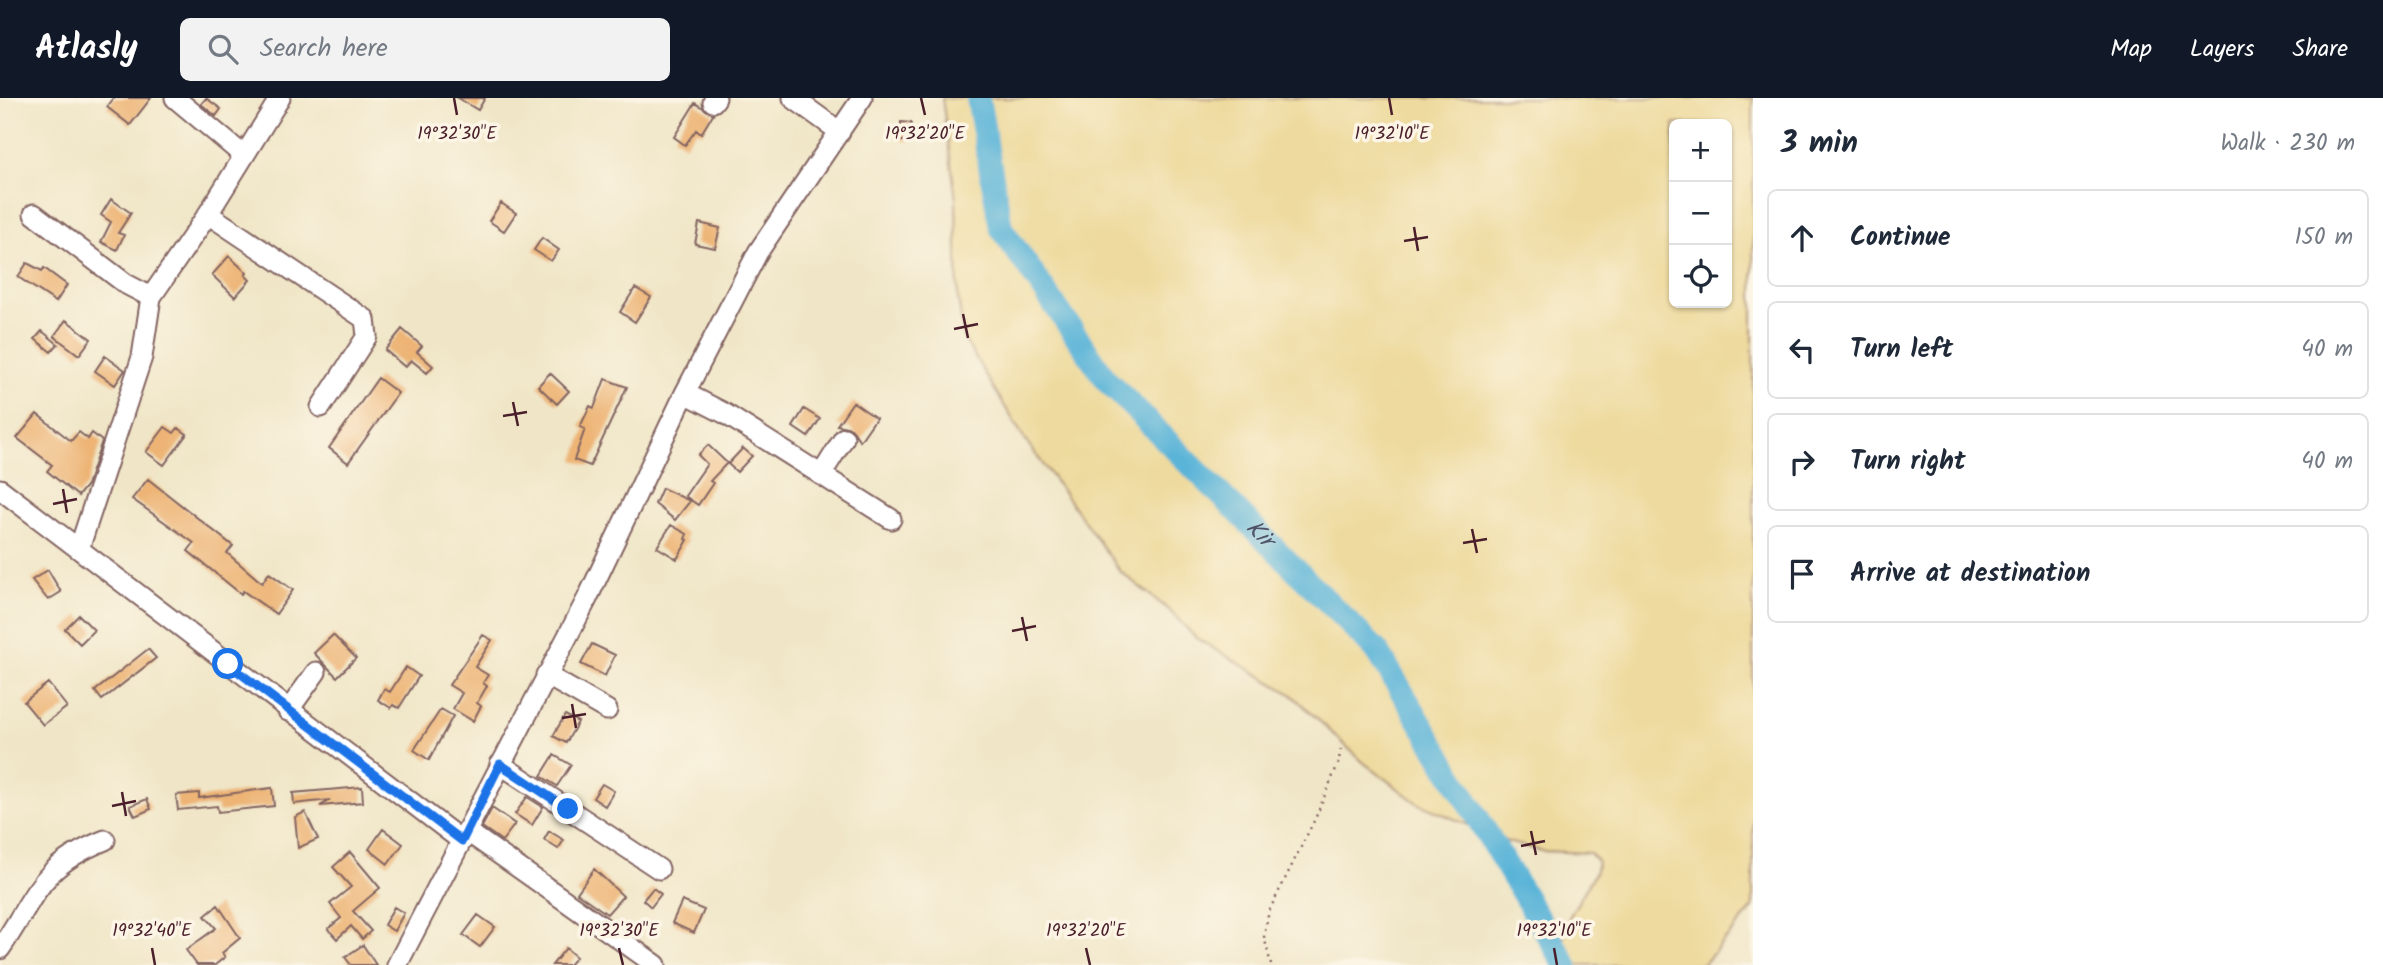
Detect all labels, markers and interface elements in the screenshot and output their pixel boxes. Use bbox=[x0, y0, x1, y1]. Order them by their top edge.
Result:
search box bbox=[180, 18, 670, 81]
text: Atlasly bbox=[35, 23, 138, 76]
text: Search here bbox=[260, 28, 388, 70]
icon: search bbox=[204, 30, 242, 68]
text: Map bbox=[2110, 30, 2152, 69]
text: Layers bbox=[2190, 30, 2254, 69]
text: Share bbox=[2292, 30, 2348, 69]
map controls bbox=[1669, 119, 1732, 308]
button: + bbox=[1669, 119, 1732, 182]
text: 19°32'30"E bbox=[417, 120, 497, 149]
text: 19°32'20"E bbox=[885, 120, 965, 149]
text: 19°32'10"E bbox=[1354, 120, 1430, 149]
text: 3 min bbox=[1781, 120, 1858, 168]
text: Walk · 230 m bbox=[2220, 126, 2355, 162]
button: − bbox=[1669, 182, 1732, 245]
text: Continue bbox=[1850, 217, 1951, 259]
icon: ahead bbox=[1783, 219, 1821, 257]
text: 150 m bbox=[2294, 220, 2353, 256]
button: locate bbox=[1669, 245, 1732, 308]
text: Turn left bbox=[1850, 329, 1953, 371]
icon: left bbox=[1783, 331, 1821, 369]
text: 40 m bbox=[2301, 332, 2353, 368]
text: Turn right bbox=[1850, 441, 1966, 483]
icon: right bbox=[1783, 443, 1821, 481]
text: 40 m bbox=[2301, 444, 2353, 480]
water label: Kir bbox=[1236, 510, 1287, 561]
text: Arrive at destination bbox=[1850, 553, 2090, 595]
icon: arrive bbox=[1783, 555, 1821, 593]
route start bbox=[212, 648, 243, 679]
route end bbox=[552, 793, 583, 824]
text: 19°32'40"E bbox=[112, 917, 192, 946]
text: 19°32'30"E bbox=[579, 917, 659, 946]
text: 19°32'20"E bbox=[1046, 917, 1126, 946]
text: 19°32'10"E bbox=[1516, 917, 1592, 946]

